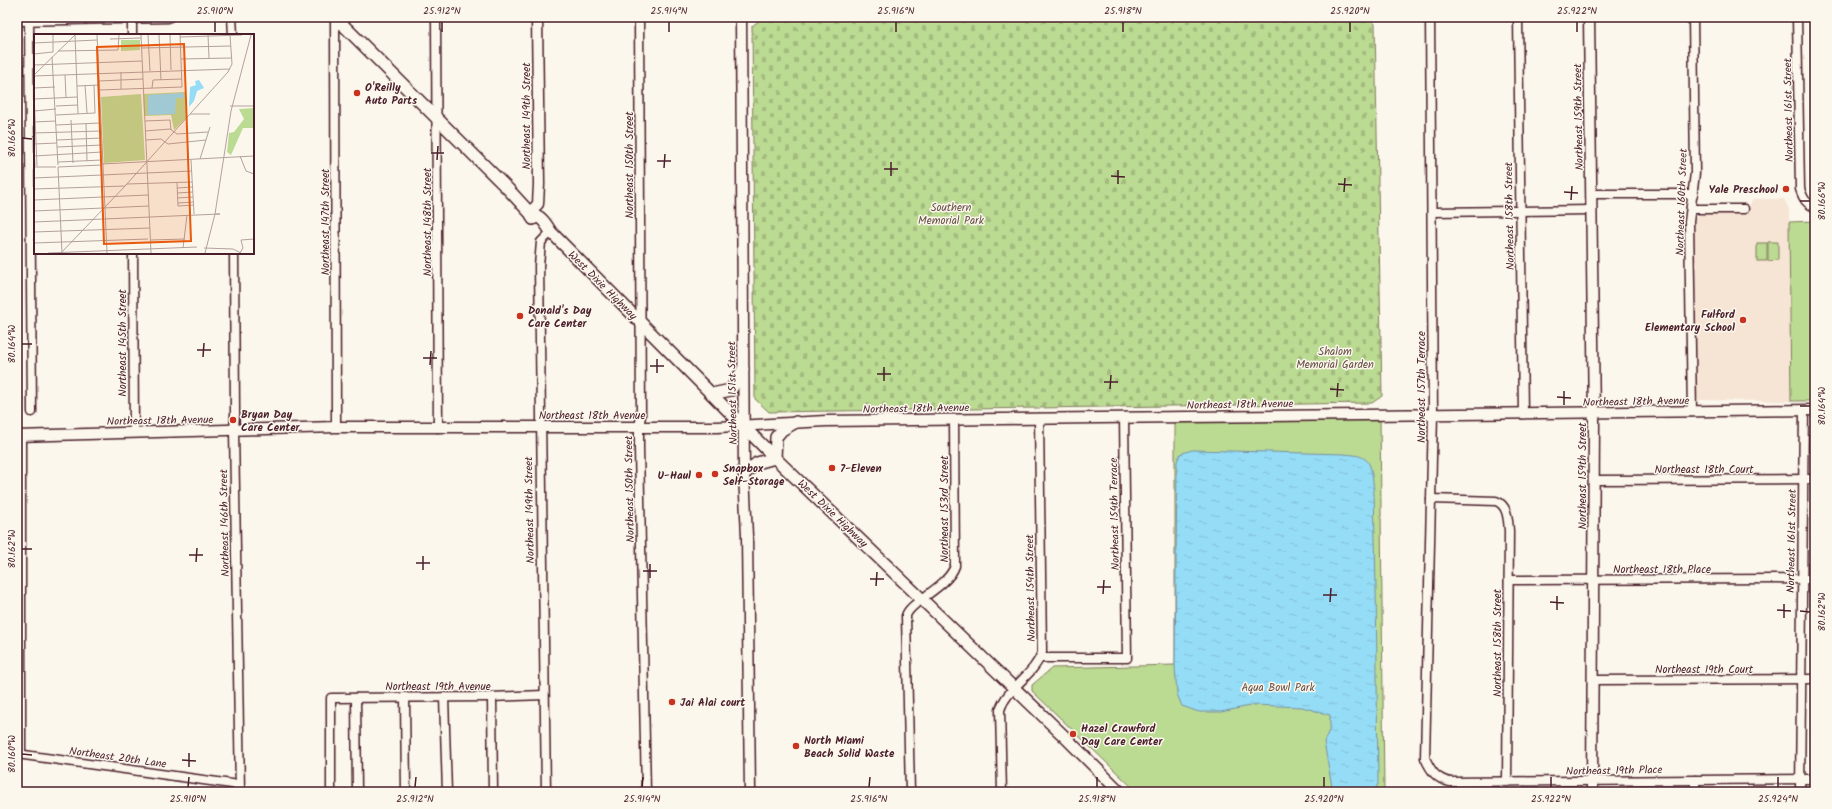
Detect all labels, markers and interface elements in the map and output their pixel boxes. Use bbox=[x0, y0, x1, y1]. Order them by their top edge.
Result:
text: 25.910°N bbox=[197, 3, 234, 19]
text: 25.912°N bbox=[423, 3, 461, 19]
text: 25.914°N bbox=[650, 3, 688, 19]
text: 25.916°N bbox=[877, 3, 915, 19]
text: 25.918°N bbox=[1104, 3, 1142, 19]
text: 25.920°N bbox=[1330, 3, 1370, 19]
text: 25.922°N bbox=[1557, 3, 1597, 19]
inset map bbox=[34, 34, 254, 254]
street label: Northeast 161st Street bbox=[1779, 57, 1799, 162]
street label: Northeast 149th Street bbox=[518, 62, 536, 170]
street label: Northeast 159th Street bbox=[1569, 63, 1589, 171]
place label: O'Reilly Auto Parts bbox=[365, 79, 418, 110]
marker: O'Reilly Auto Parts bbox=[352, 88, 362, 98]
street label: Northeast 150th Street bbox=[621, 111, 639, 219]
text: 80.166°W bbox=[4, 118, 20, 157]
street label: Northeast 160th Street bbox=[1671, 147, 1693, 256]
street label: Northeast 158th Street bbox=[1500, 161, 1520, 270]
street label: Northeast 148th Street bbox=[419, 167, 437, 276]
street label: Northeast 147th Street bbox=[317, 168, 335, 275]
place label: Yale Preschool bbox=[1709, 181, 1778, 199]
text: 80.166°W bbox=[1814, 181, 1830, 220]
marker: Yale Preschool bbox=[1781, 184, 1791, 194]
park label: Southern Memorial Park bbox=[918, 199, 985, 230]
street label: West Dixie Highway bbox=[563, 247, 642, 325]
street label: Northeast 145th Street bbox=[114, 288, 132, 397]
place label: Donald's Day Care Center bbox=[528, 302, 592, 333]
place label: Fulford Elementary School bbox=[1645, 306, 1736, 337]
marker: Donald's Day Care Center bbox=[515, 311, 525, 321]
marker: Fulford Elementary School bbox=[1738, 315, 1748, 325]
text: 80.164°W bbox=[4, 324, 20, 363]
street label: Northeast 157th Terrace bbox=[1413, 331, 1431, 443]
street label: Northeast 151st Street bbox=[723, 340, 743, 445]
park label: Shalom Memorial Garden bbox=[1296, 343, 1374, 374]
text: 80.164°W bbox=[1814, 386, 1830, 425]
street label: Northeast 18th Avenue bbox=[1583, 392, 1690, 412]
street label: Northeast 18th Avenue bbox=[1187, 395, 1294, 415]
street label: Northeast 18th Avenue bbox=[863, 399, 970, 419]
place label: Bryan Day Care Center bbox=[241, 406, 301, 437]
street label: Northeast 18th Avenue bbox=[539, 407, 645, 425]
street label: Northeast 18th Avenue bbox=[107, 411, 214, 431]
marker: Bryan Day Care Center bbox=[228, 415, 238, 425]
street label: Northeast 159th Street bbox=[1574, 422, 1592, 529]
street label: Northeast 150th Street bbox=[620, 435, 640, 543]
street label: Northeast 153rd Street bbox=[936, 455, 954, 562]
street label: Northeast 149th Street bbox=[520, 456, 540, 564]
street label: Northeast 154th Terrace bbox=[1105, 457, 1125, 571]
place label: Snapbox Self-Storage bbox=[723, 460, 785, 491]
place label: 7-Eleven bbox=[840, 460, 882, 478]
street label: Northeast 18th Court bbox=[1654, 461, 1754, 479]
marker: 7-Eleven bbox=[827, 463, 837, 473]
place label: U-Haul bbox=[658, 467, 691, 485]
street label: Northeast 146th Street bbox=[215, 468, 235, 577]
marker: Snapbox Self-Storage bbox=[710, 469, 720, 479]
marker: U-Haul bbox=[694, 470, 704, 480]
street label: West Dixie Highway bbox=[793, 475, 872, 553]
street label: Northeast 161st Street bbox=[1782, 488, 1802, 593]
text: 80.162°W bbox=[4, 529, 20, 569]
street label: Northeast 154th Street bbox=[1021, 533, 1041, 642]
street label: Northeast 18th Place bbox=[1613, 561, 1711, 579]
street label: Northeast 158th Street bbox=[1489, 588, 1507, 697]
text: 80.162°W bbox=[1814, 592, 1830, 632]
street label: Northeast 19th Court bbox=[1655, 661, 1754, 679]
street label: Northeast 19th Avenue bbox=[385, 678, 491, 696]
park label: Aqua Bowl Park bbox=[1241, 679, 1315, 697]
place label: Jai Alai court bbox=[680, 694, 746, 712]
marker: Jai Alai court bbox=[667, 697, 677, 707]
place label: Hazel Crawford Day Care Center bbox=[1081, 720, 1163, 751]
marker: Hazel Crawford Day Care Center bbox=[1068, 729, 1078, 739]
place label: North Miami Beach Solid Waste bbox=[804, 732, 895, 763]
text: 80.160°W bbox=[4, 735, 20, 773]
marker: North Miami Beach Solid Waste bbox=[791, 741, 801, 751]
street label: Northeast 20th Lane bbox=[68, 742, 168, 774]
street label: Northeast 19th Place bbox=[1565, 761, 1663, 781]
text: 25.910°N bbox=[170, 791, 207, 807]
text: 25.912°N bbox=[396, 791, 434, 807]
text: 25.914°N bbox=[623, 791, 661, 807]
text: 25.916°N bbox=[850, 791, 888, 807]
text: 25.918°N bbox=[1078, 791, 1116, 807]
text: 25.920°N bbox=[1304, 791, 1344, 807]
text: 25.922°N bbox=[1531, 791, 1571, 807]
text: 25.924°N bbox=[1758, 791, 1798, 807]

